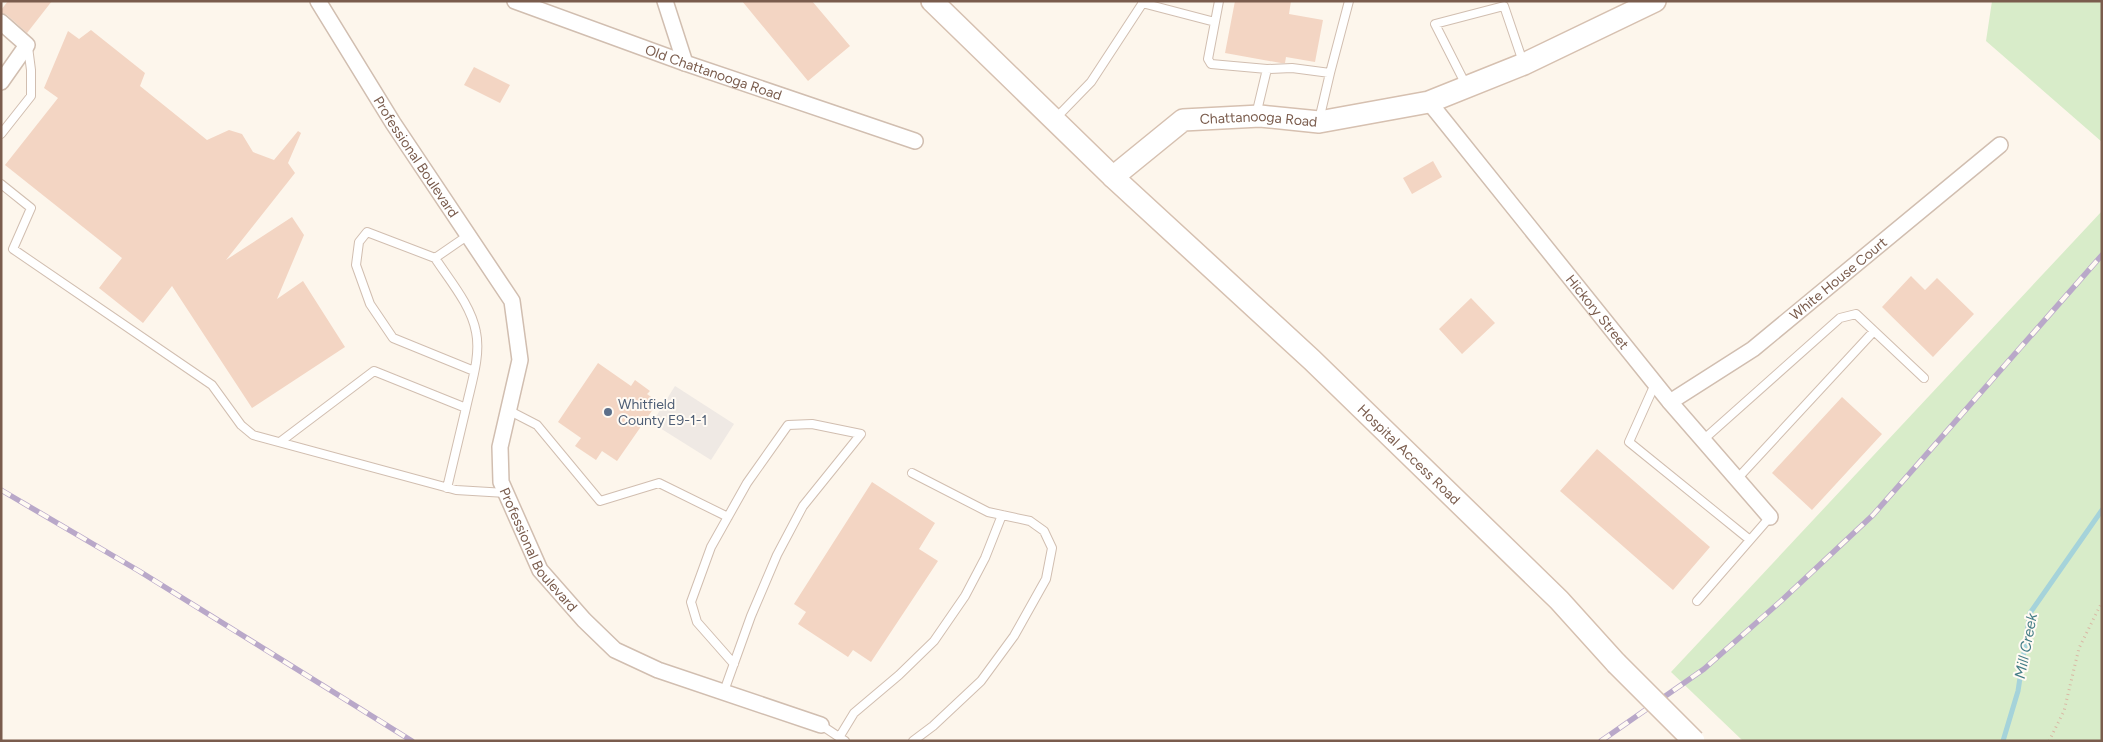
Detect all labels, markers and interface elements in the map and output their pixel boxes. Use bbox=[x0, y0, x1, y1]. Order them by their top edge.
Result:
street label: Old Chattanooga Road bbox=[643, 41, 784, 104]
street label: Professional Boulevard bbox=[370, 93, 462, 221]
street label: Chattanooga Road bbox=[1199, 107, 1318, 130]
street label: White House Court bbox=[1786, 234, 1890, 324]
street label: Hickory Street bbox=[1562, 271, 1633, 352]
place label: Whitfield County E9-1-1 bbox=[618, 396, 707, 429]
street label: Hospital Access Road bbox=[1354, 400, 1464, 508]
marker: Whitfield County E9-1-1 bbox=[602, 406, 614, 418]
street label: Professional Boulevard bbox=[496, 485, 581, 615]
water label: Mill Creek bbox=[2011, 611, 2041, 680]

